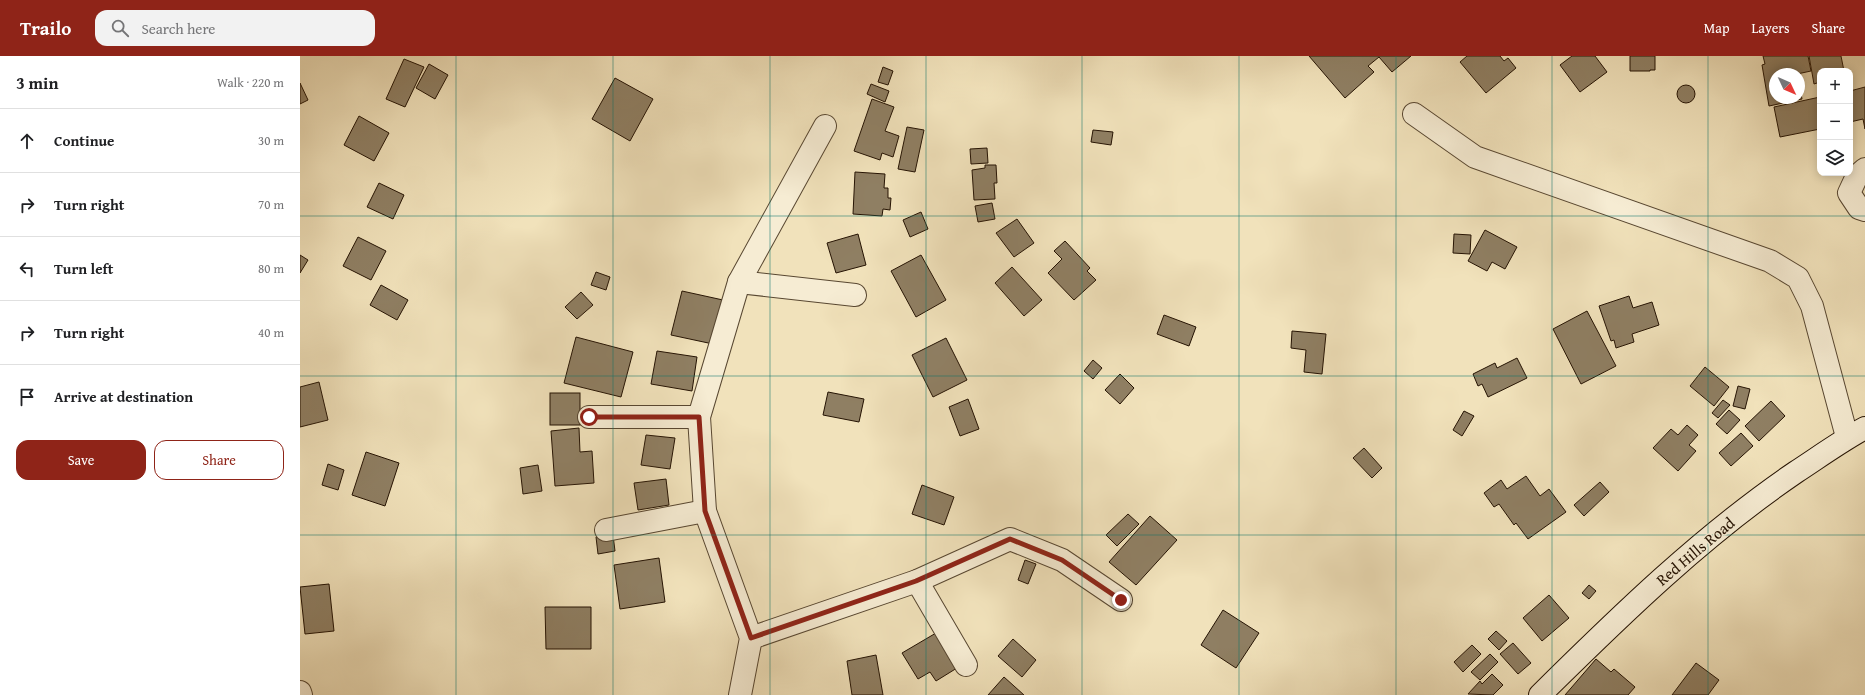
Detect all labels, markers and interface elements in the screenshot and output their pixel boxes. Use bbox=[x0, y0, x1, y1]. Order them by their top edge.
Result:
search box bbox=[95, 10, 375, 46]
text: Trailo bbox=[20, 14, 71, 42]
icon: search bbox=[109, 17, 131, 39]
text: Search here bbox=[141, 18, 215, 39]
text: Map bbox=[1704, 18, 1730, 38]
text: Layers bbox=[1752, 18, 1790, 38]
text: Share bbox=[1812, 18, 1845, 38]
north arrow bbox=[1769, 68, 1805, 104]
map controls bbox=[1817, 68, 1853, 176]
button: + bbox=[1817, 68, 1853, 104]
text: 3 min bbox=[16, 70, 58, 95]
text: Walk · 220 m bbox=[217, 73, 284, 92]
button: − bbox=[1817, 104, 1853, 140]
icon: ahead bbox=[16, 130, 38, 152]
text: Continue bbox=[54, 130, 115, 151]
text: 30 m bbox=[258, 131, 284, 150]
button: layers bbox=[1817, 140, 1853, 176]
icon: right bbox=[16, 194, 38, 216]
text: Turn right bbox=[54, 194, 125, 215]
text: 70 m bbox=[258, 195, 284, 214]
icon: left bbox=[16, 258, 38, 280]
text: Turn left bbox=[54, 258, 113, 279]
text: 80 m bbox=[258, 259, 284, 278]
icon: right bbox=[16, 322, 38, 344]
text: Turn right bbox=[54, 322, 125, 343]
text: 40 m bbox=[258, 323, 284, 342]
icon: arrive bbox=[16, 386, 38, 408]
text: Arrive at destination bbox=[54, 386, 193, 407]
route start bbox=[580, 408, 598, 426]
button: Save bbox=[16, 440, 146, 480]
button: Share bbox=[154, 440, 284, 480]
street label: Red Hills Road bbox=[1650, 511, 1740, 591]
route end bbox=[1112, 591, 1130, 609]

